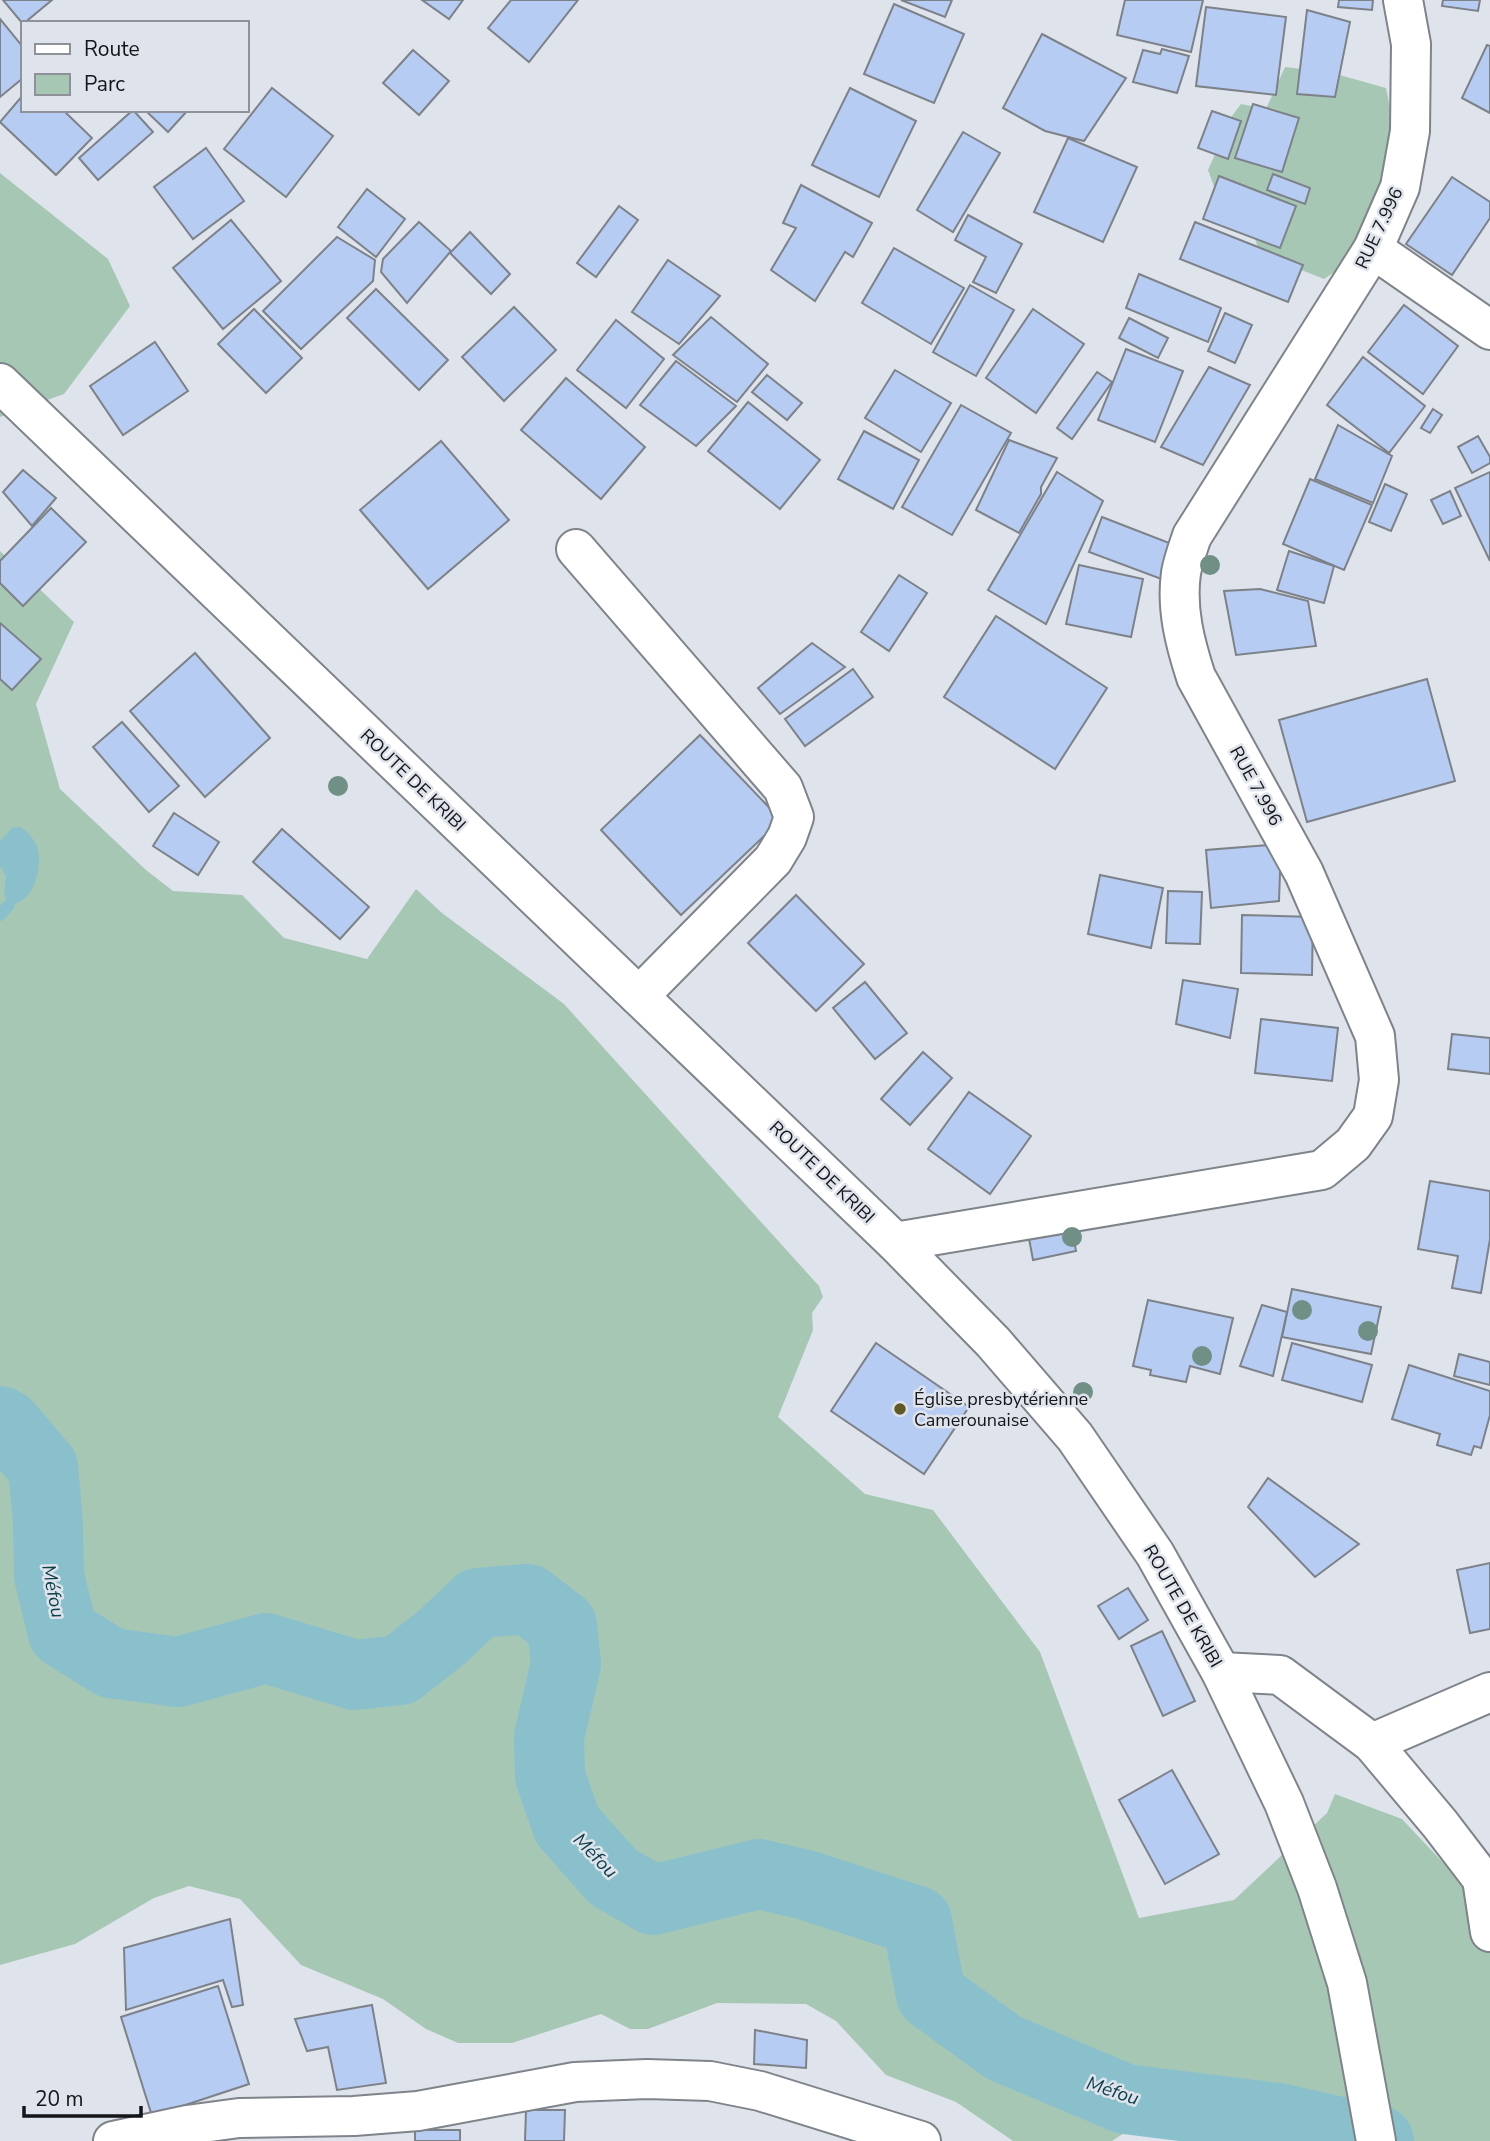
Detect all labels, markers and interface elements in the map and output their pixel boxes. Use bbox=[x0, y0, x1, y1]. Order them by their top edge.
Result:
legend bbox=[21, 21, 248, 112]
text: Route bbox=[84, 35, 140, 63]
text: Parc bbox=[84, 70, 125, 98]
street label: RUE 7.996 bbox=[1350, 183, 1408, 273]
street label: ROUTE DE KRIBI bbox=[355, 723, 471, 837]
street label: RUE 7.996 bbox=[1224, 742, 1288, 830]
street label: ROUTE DE KRIBI bbox=[764, 1115, 880, 1229]
place label: Église presbytérienne Camerounaise bbox=[914, 1387, 1088, 1432]
marker: Église presbytérienne Camerounaise bbox=[892, 1401, 908, 1417]
street label: ROUTE DE KRIBI bbox=[1138, 1540, 1228, 1672]
water label: Méfou bbox=[35, 1562, 71, 1620]
water label: Méfou bbox=[567, 1827, 623, 1884]
water label: Méfou bbox=[1083, 2070, 1142, 2112]
scale bar bbox=[24, 2074, 142, 2118]
text: 20 m bbox=[35, 2085, 84, 2113]

